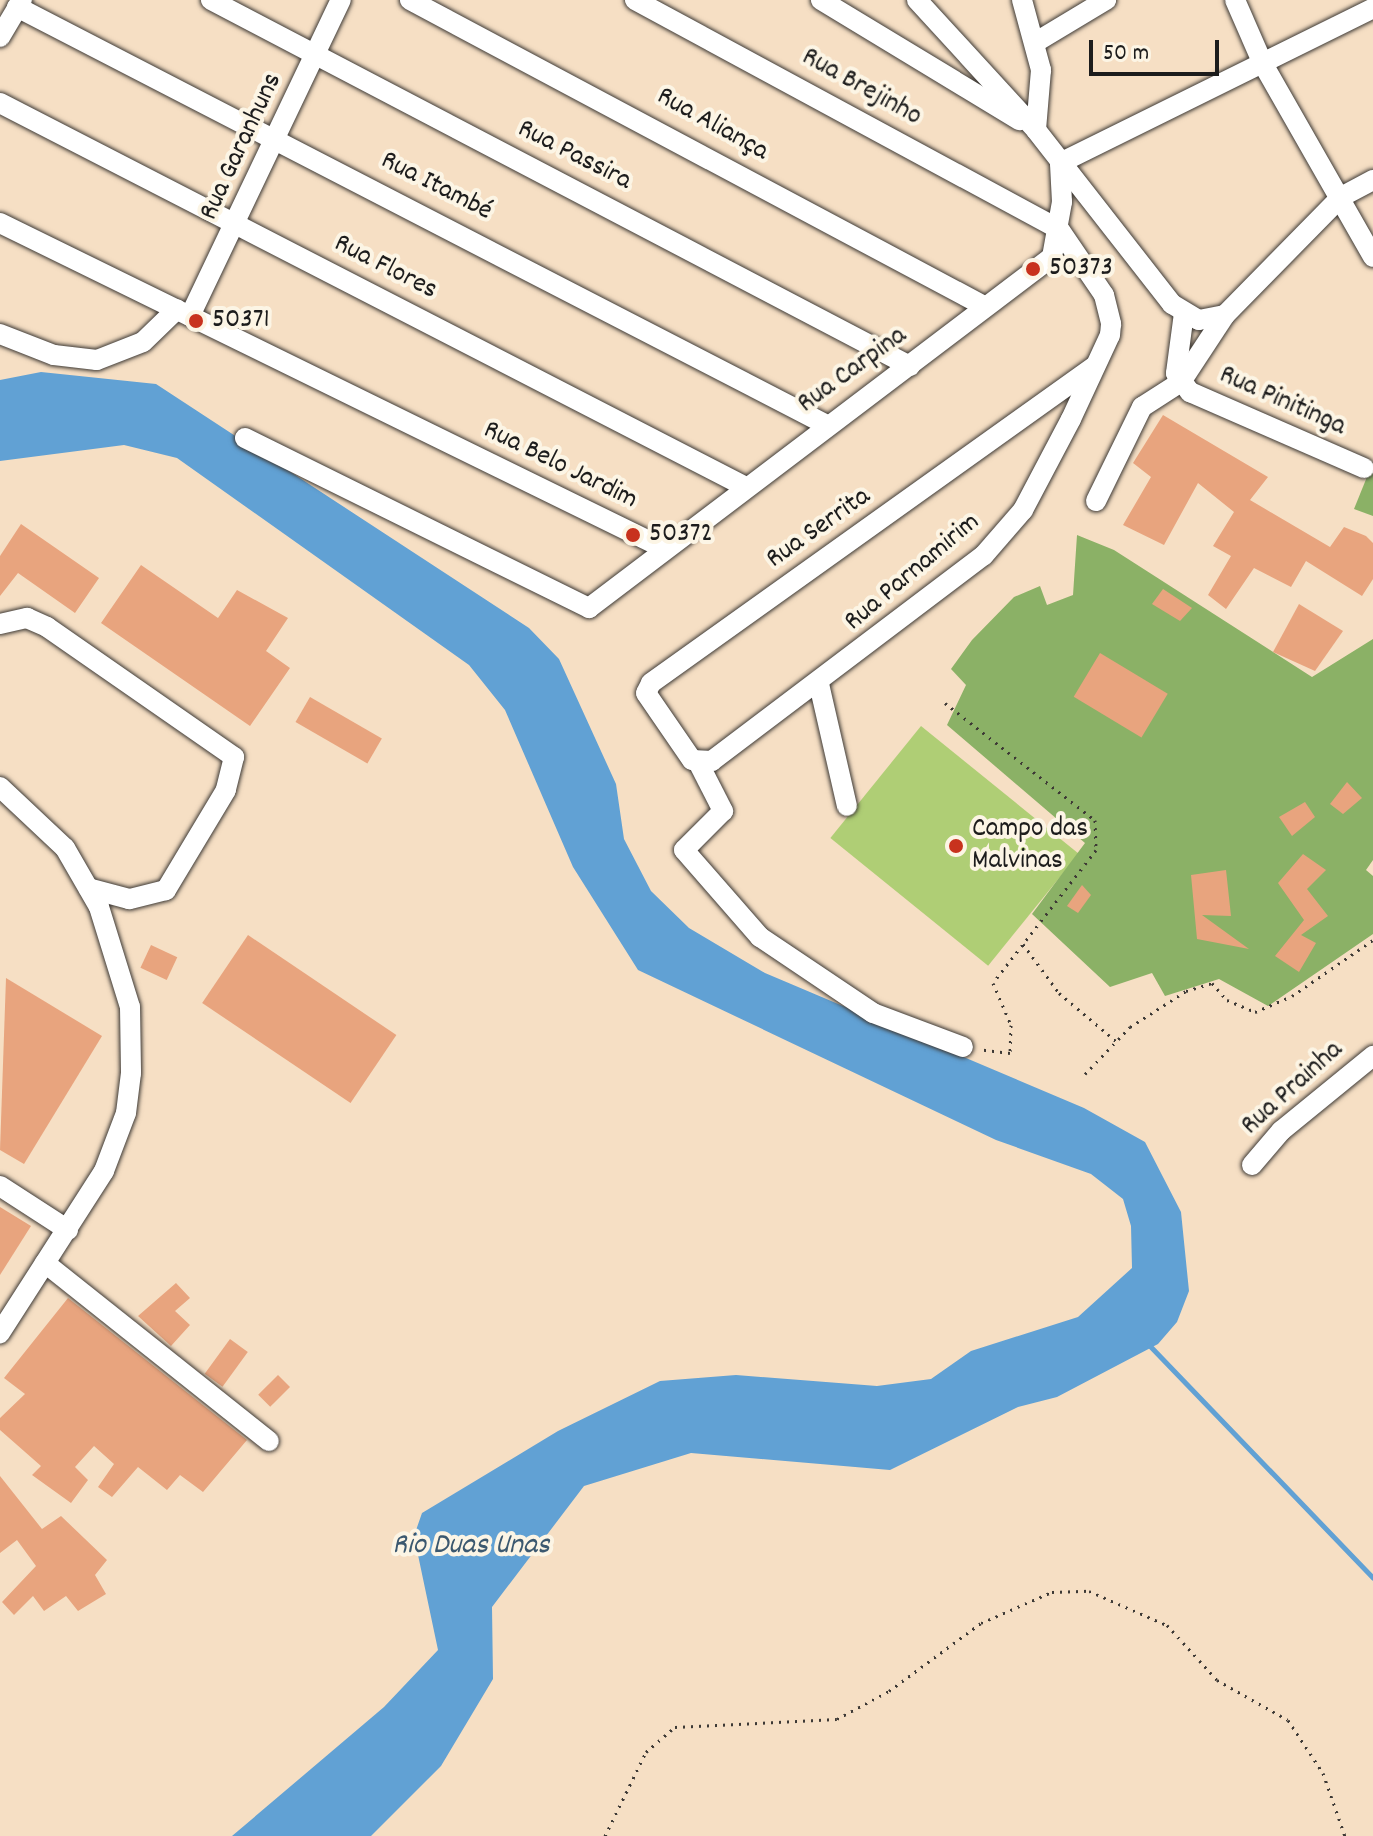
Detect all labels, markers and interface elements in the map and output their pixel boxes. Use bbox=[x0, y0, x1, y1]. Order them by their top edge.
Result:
scale bar bbox=[1093, 24, 1223, 74]
text: 50 m bbox=[1103, 37, 1149, 71]
street label: Rua Brejinho bbox=[795, 41, 927, 135]
street label: Rua Garanhuns bbox=[193, 68, 291, 226]
street label: Rua Aliança bbox=[650, 81, 774, 169]
street label: Rua Passira bbox=[511, 113, 637, 199]
street label: Rua Itambé bbox=[375, 145, 497, 229]
street label: Rua Flores bbox=[328, 228, 442, 308]
place label: 50373 bbox=[1049, 252, 1113, 286]
marker: 50373 bbox=[1024, 260, 1042, 278]
place label: 50371 bbox=[212, 304, 270, 338]
marker: 50371 bbox=[187, 312, 205, 330]
street label: Rua Carpina bbox=[792, 320, 914, 422]
street label: Rua Pinitinga bbox=[1214, 359, 1350, 445]
street label: Rua Belo Jardim bbox=[477, 414, 643, 518]
street label: Rua Serrita bbox=[761, 481, 877, 577]
street label: Rua Parnamirim bbox=[838, 507, 988, 639]
place label: 50372 bbox=[649, 518, 713, 552]
marker: 50372 bbox=[624, 526, 642, 544]
place label: Campo das Malvinas bbox=[972, 813, 1088, 879]
marker: Campo das Malvinas bbox=[947, 837, 965, 855]
street label: Rua Prainha bbox=[1235, 1035, 1351, 1143]
water label: Rio Duas Unas bbox=[392, 1529, 550, 1565]

